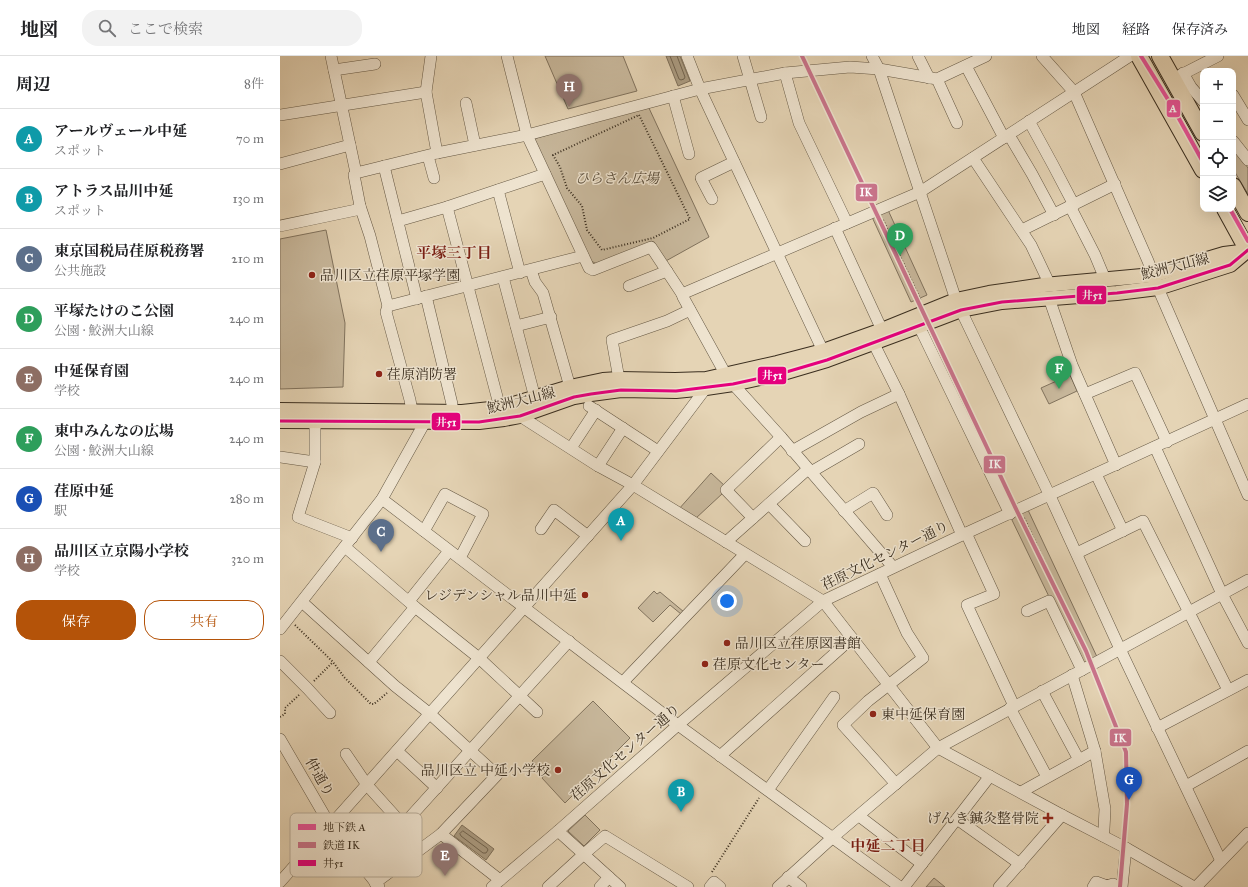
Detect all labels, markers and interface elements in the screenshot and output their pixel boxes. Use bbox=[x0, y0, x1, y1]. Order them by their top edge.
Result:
search box bbox=[82, 10, 362, 46]
icon: search bbox=[96, 17, 118, 39]
text: 地図 bbox=[20, 18, 58, 41]
text: ここで検索 bbox=[128, 20, 203, 38]
text: 地図 bbox=[1072, 21, 1100, 38]
text: 経路 bbox=[1122, 21, 1150, 38]
text: 保存済み bbox=[1172, 21, 1228, 38]
map controls bbox=[1200, 68, 1236, 212]
button: + bbox=[1200, 68, 1236, 104]
text: 周辺 bbox=[16, 74, 50, 95]
pin: H bbox=[556, 74, 582, 107]
text: 8件 bbox=[244, 76, 264, 92]
line badge: A bbox=[1166, 99, 1181, 118]
text: A bbox=[1168, 102, 1177, 115]
button: − bbox=[1200, 104, 1236, 140]
text: アールヴェール中延 bbox=[54, 122, 187, 140]
text: A bbox=[25, 131, 33, 147]
text: 70 m bbox=[236, 131, 264, 147]
button: locate bbox=[1200, 140, 1236, 176]
text: スポット bbox=[54, 143, 106, 159]
park label: ひらさん広場 bbox=[575, 170, 661, 187]
button: layers bbox=[1200, 176, 1236, 212]
text: アトラス品川中延 bbox=[54, 182, 174, 200]
line badge: IK bbox=[855, 183, 878, 202]
text: IK bbox=[860, 186, 873, 199]
text: B bbox=[25, 191, 33, 207]
text: 130 m bbox=[232, 191, 264, 207]
text: スポット bbox=[54, 203, 106, 219]
pin: D bbox=[887, 223, 913, 256]
text: 東京国税局荏原税務署 bbox=[54, 242, 204, 260]
district label: 平塚三丁目 bbox=[416, 244, 492, 262]
street label: 鮫洲大山線 bbox=[1139, 250, 1211, 283]
text: C bbox=[25, 251, 33, 267]
text: 210 m bbox=[231, 251, 264, 267]
text: 公共施設 bbox=[54, 263, 106, 279]
place label: 品川区立荏原平塚学園 bbox=[320, 267, 460, 284]
marker: 品川区立荏原平塚学園 bbox=[307, 270, 317, 280]
line badge: 井51 bbox=[1076, 285, 1107, 305]
text: 井51 bbox=[1082, 289, 1103, 302]
text: 平塚たけのこ公園 bbox=[54, 302, 174, 320]
text: D bbox=[24, 311, 34, 327]
text: 240 m bbox=[229, 311, 264, 327]
text: 公園 · 鮫洲大山線 bbox=[54, 323, 153, 339]
pin: F bbox=[1046, 356, 1072, 389]
text: 中延保育園 bbox=[54, 362, 129, 380]
place label: 荏原消防署 bbox=[387, 366, 457, 383]
line badge: 井51 bbox=[757, 366, 787, 385]
marker: 荏原消防署 bbox=[374, 369, 384, 379]
text: 井51 bbox=[762, 369, 783, 382]
text: E bbox=[24, 371, 34, 387]
text: 240 m bbox=[229, 371, 264, 387]
text: 学校 bbox=[54, 383, 80, 399]
street label: 鮫洲大山線 bbox=[485, 384, 557, 417]
line badge: 井51 bbox=[431, 412, 461, 431]
text: 井51 bbox=[436, 416, 457, 429]
text: 東中みんなの広場 bbox=[54, 422, 174, 440]
text: F bbox=[25, 431, 33, 447]
text: 240 m bbox=[229, 431, 264, 447]
text: 公園 · 鮫洲大山線 bbox=[54, 443, 153, 459]
line badge: IK bbox=[983, 455, 1006, 474]
text: IK bbox=[989, 458, 1002, 471]
text: 荏原中延 bbox=[54, 482, 114, 500]
text: G bbox=[24, 491, 34, 507]
text: 280 m bbox=[229, 491, 264, 507]
text: 駅 bbox=[54, 503, 67, 519]
pin: A bbox=[608, 508, 634, 541]
street label: 荏原文化センター通り bbox=[819, 517, 952, 594]
pin: C bbox=[368, 519, 394, 552]
text: 品川区立京陽小学校 bbox=[54, 542, 189, 560]
text: H bbox=[23, 551, 35, 567]
text: 320 m bbox=[231, 551, 264, 567]
text: 学校 bbox=[54, 563, 80, 579]
place label: レジデンシャル品川中延 bbox=[424, 587, 577, 604]
marker: レジデンシャル品川中延 bbox=[580, 590, 590, 600]
your location bbox=[717, 591, 737, 611]
button: 保存 bbox=[16, 600, 136, 640]
button: 共有 bbox=[144, 600, 264, 640]
place label: 品川区立荏原図書館 bbox=[735, 635, 861, 652]
marker: 品川区立荏原図書館 bbox=[722, 638, 732, 648]
place label: 荏原文化センター bbox=[713, 656, 824, 673]
marker: 荏原文化センター bbox=[700, 659, 710, 669]
street label: 荏原文化センター通り bbox=[567, 700, 684, 805]
place label: 東中延保育園 bbox=[881, 706, 965, 723]
marker: 東中延保育園 bbox=[868, 709, 878, 719]
line badge: IK bbox=[1109, 728, 1132, 747]
text: IK bbox=[1114, 732, 1127, 745]
street label: 仲通り bbox=[302, 755, 337, 800]
place label: 品川区立 中延小学校 bbox=[421, 762, 550, 779]
marker: 品川区立 中延小学校 bbox=[553, 765, 563, 775]
pin: G bbox=[1116, 767, 1142, 800]
pin: B bbox=[668, 779, 694, 812]
place label: げんき鍼灸整骨院 bbox=[927, 810, 1039, 827]
marker: げんき鍼灸整骨院 bbox=[1042, 812, 1054, 824]
legend bbox=[290, 813, 422, 877]
text: 地下鉄 A bbox=[323, 821, 366, 834]
district label: 中延二丁目 bbox=[850, 837, 926, 855]
text: 鉄道 IK bbox=[323, 839, 361, 852]
pin: E bbox=[432, 843, 458, 876]
text: 井51 bbox=[323, 857, 343, 870]

